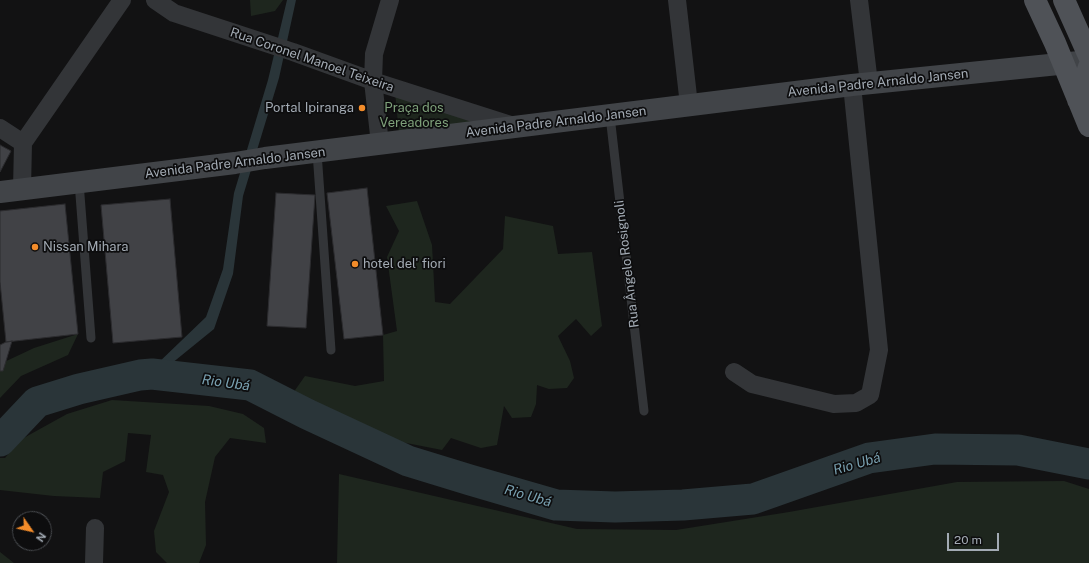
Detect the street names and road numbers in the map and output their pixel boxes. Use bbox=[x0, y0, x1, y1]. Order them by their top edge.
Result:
street label: Rua Coronel Manoel Teixeira bbox=[228, 25, 396, 95]
street label: Avenida Padre Arnaldo Jansen bbox=[787, 66, 969, 100]
street label: Avenida Padre Arnaldo Jansen bbox=[465, 103, 647, 141]
street label: Avenida Padre Arnaldo Jansen bbox=[144, 144, 326, 182]
street label: Rua Ângelo Rosignoli bbox=[611, 199, 643, 329]

